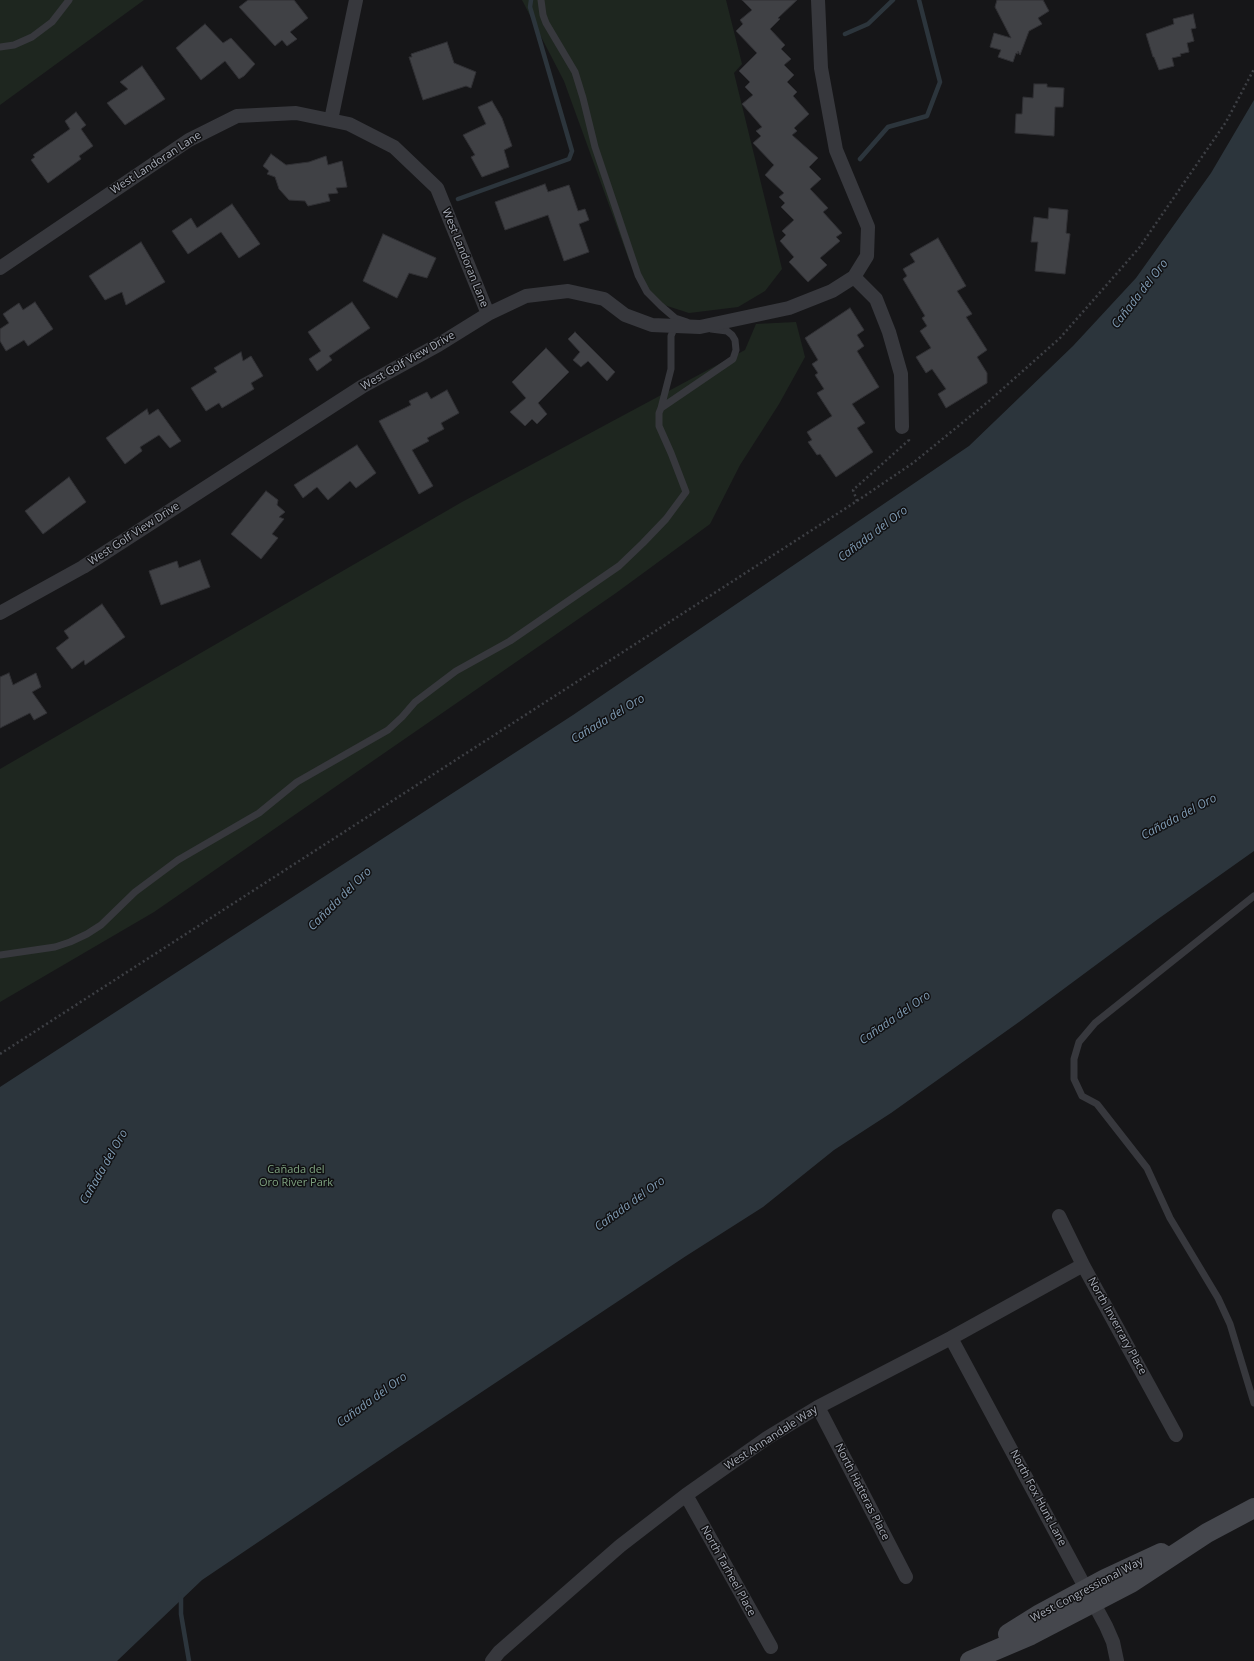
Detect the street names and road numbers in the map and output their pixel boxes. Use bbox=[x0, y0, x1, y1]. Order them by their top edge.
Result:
street label: West Landoran Lane bbox=[108, 129, 204, 197]
street label: West Landoran Lane bbox=[439, 207, 491, 309]
street label: West Golf View Drive bbox=[359, 329, 457, 393]
street label: West Golf View Drive bbox=[86, 500, 182, 568]
street label: North Inverrary Place bbox=[1085, 1275, 1149, 1377]
street label: West Annandale Way bbox=[722, 1403, 820, 1473]
street label: North Hatteras Place bbox=[832, 1441, 892, 1543]
street label: North Fox Hunt Lane bbox=[1007, 1448, 1069, 1548]
street label: North Tarheel Place bbox=[698, 1524, 758, 1618]
street label: West Congressional Way bbox=[1029, 1555, 1145, 1625]

